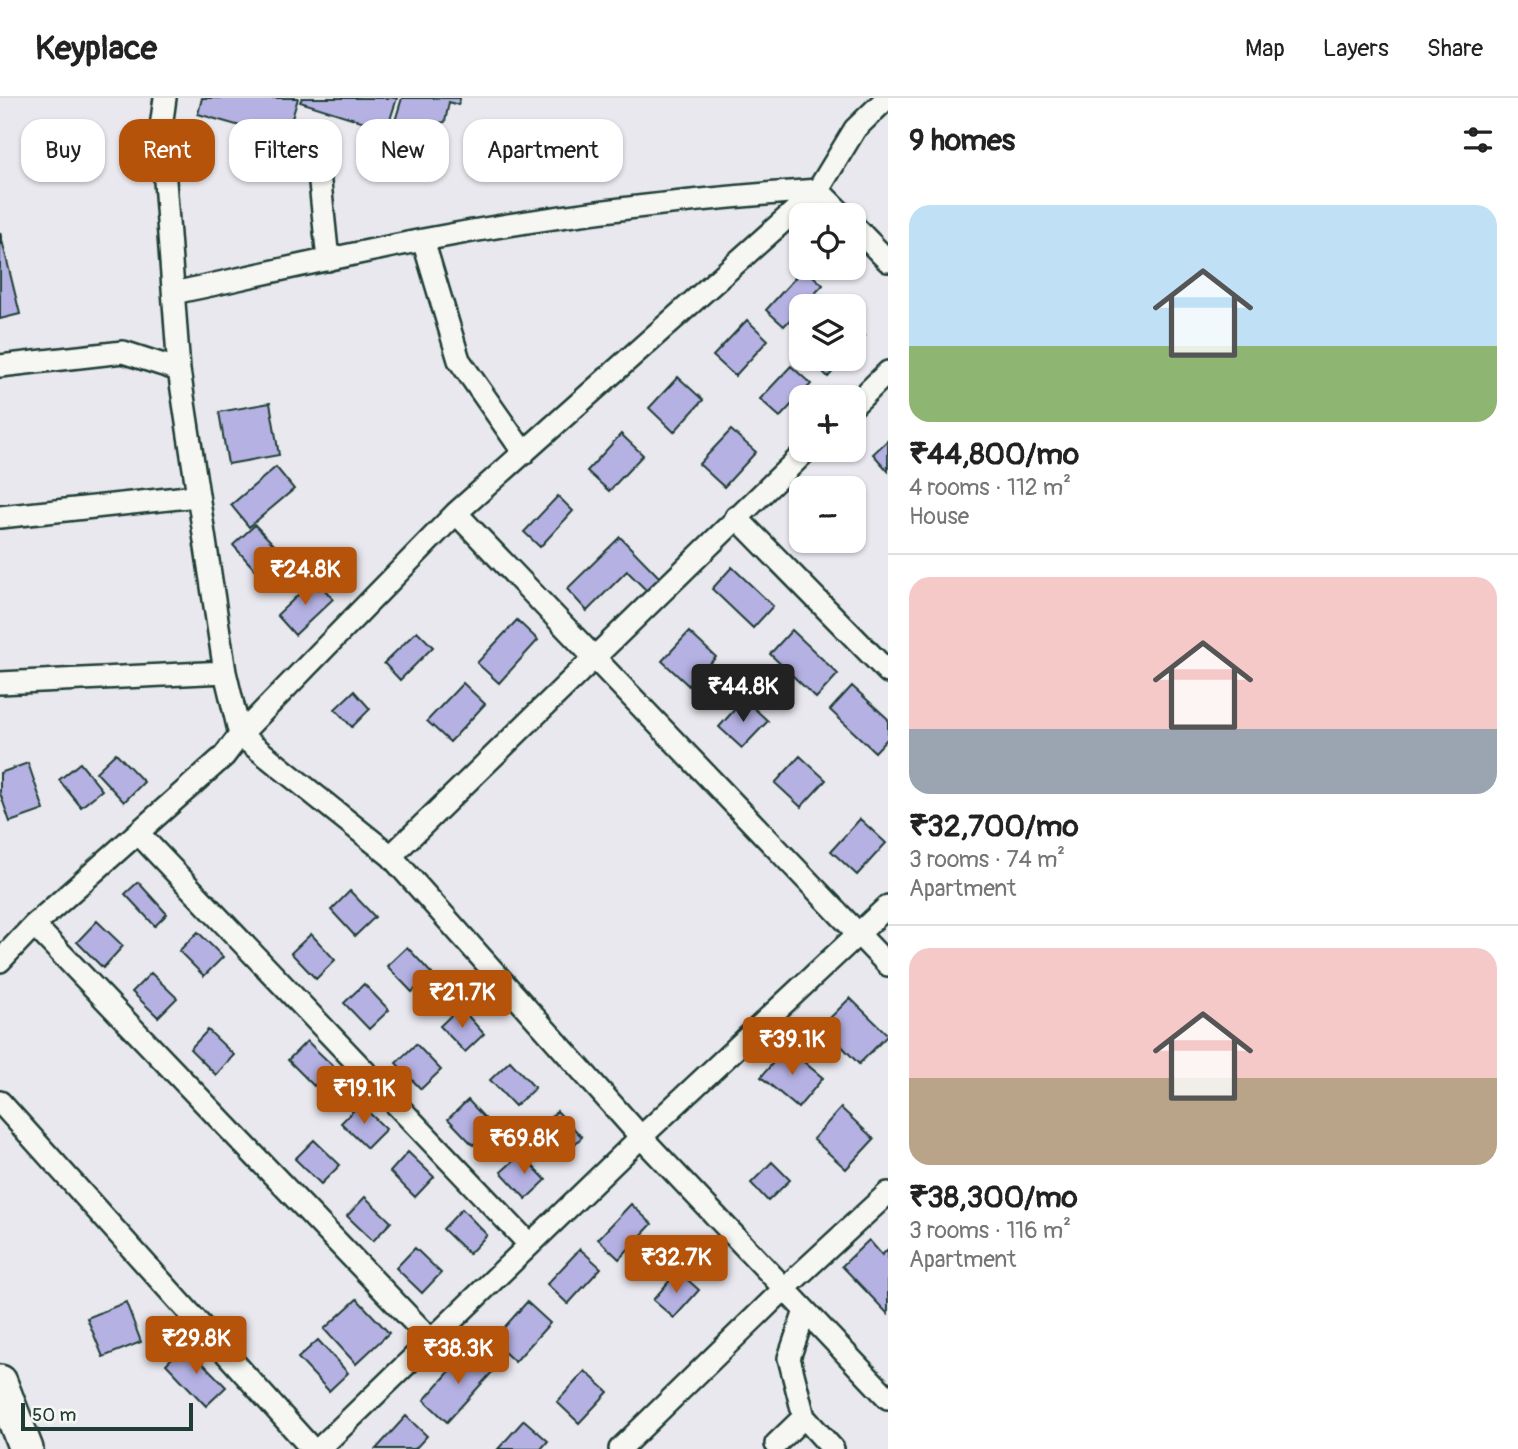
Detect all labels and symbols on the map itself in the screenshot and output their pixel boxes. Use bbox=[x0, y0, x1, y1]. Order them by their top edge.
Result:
pin: ₹24.8K bbox=[248, 547, 362, 607]
pin: ₹44.8K bbox=[686, 664, 800, 724]
pin: ₹21.7K bbox=[405, 970, 519, 1030]
pin: ₹39.1K bbox=[735, 1018, 849, 1077]
pin: ₹19.1K bbox=[307, 1066, 421, 1126]
pin: ₹69.8K bbox=[467, 1116, 581, 1176]
pin: ₹32.7K bbox=[619, 1236, 733, 1295]
pin: ₹29.8K bbox=[139, 1316, 253, 1376]
pin: ₹38.3K bbox=[401, 1326, 515, 1386]
scale bar bbox=[21, 1400, 192, 1432]

